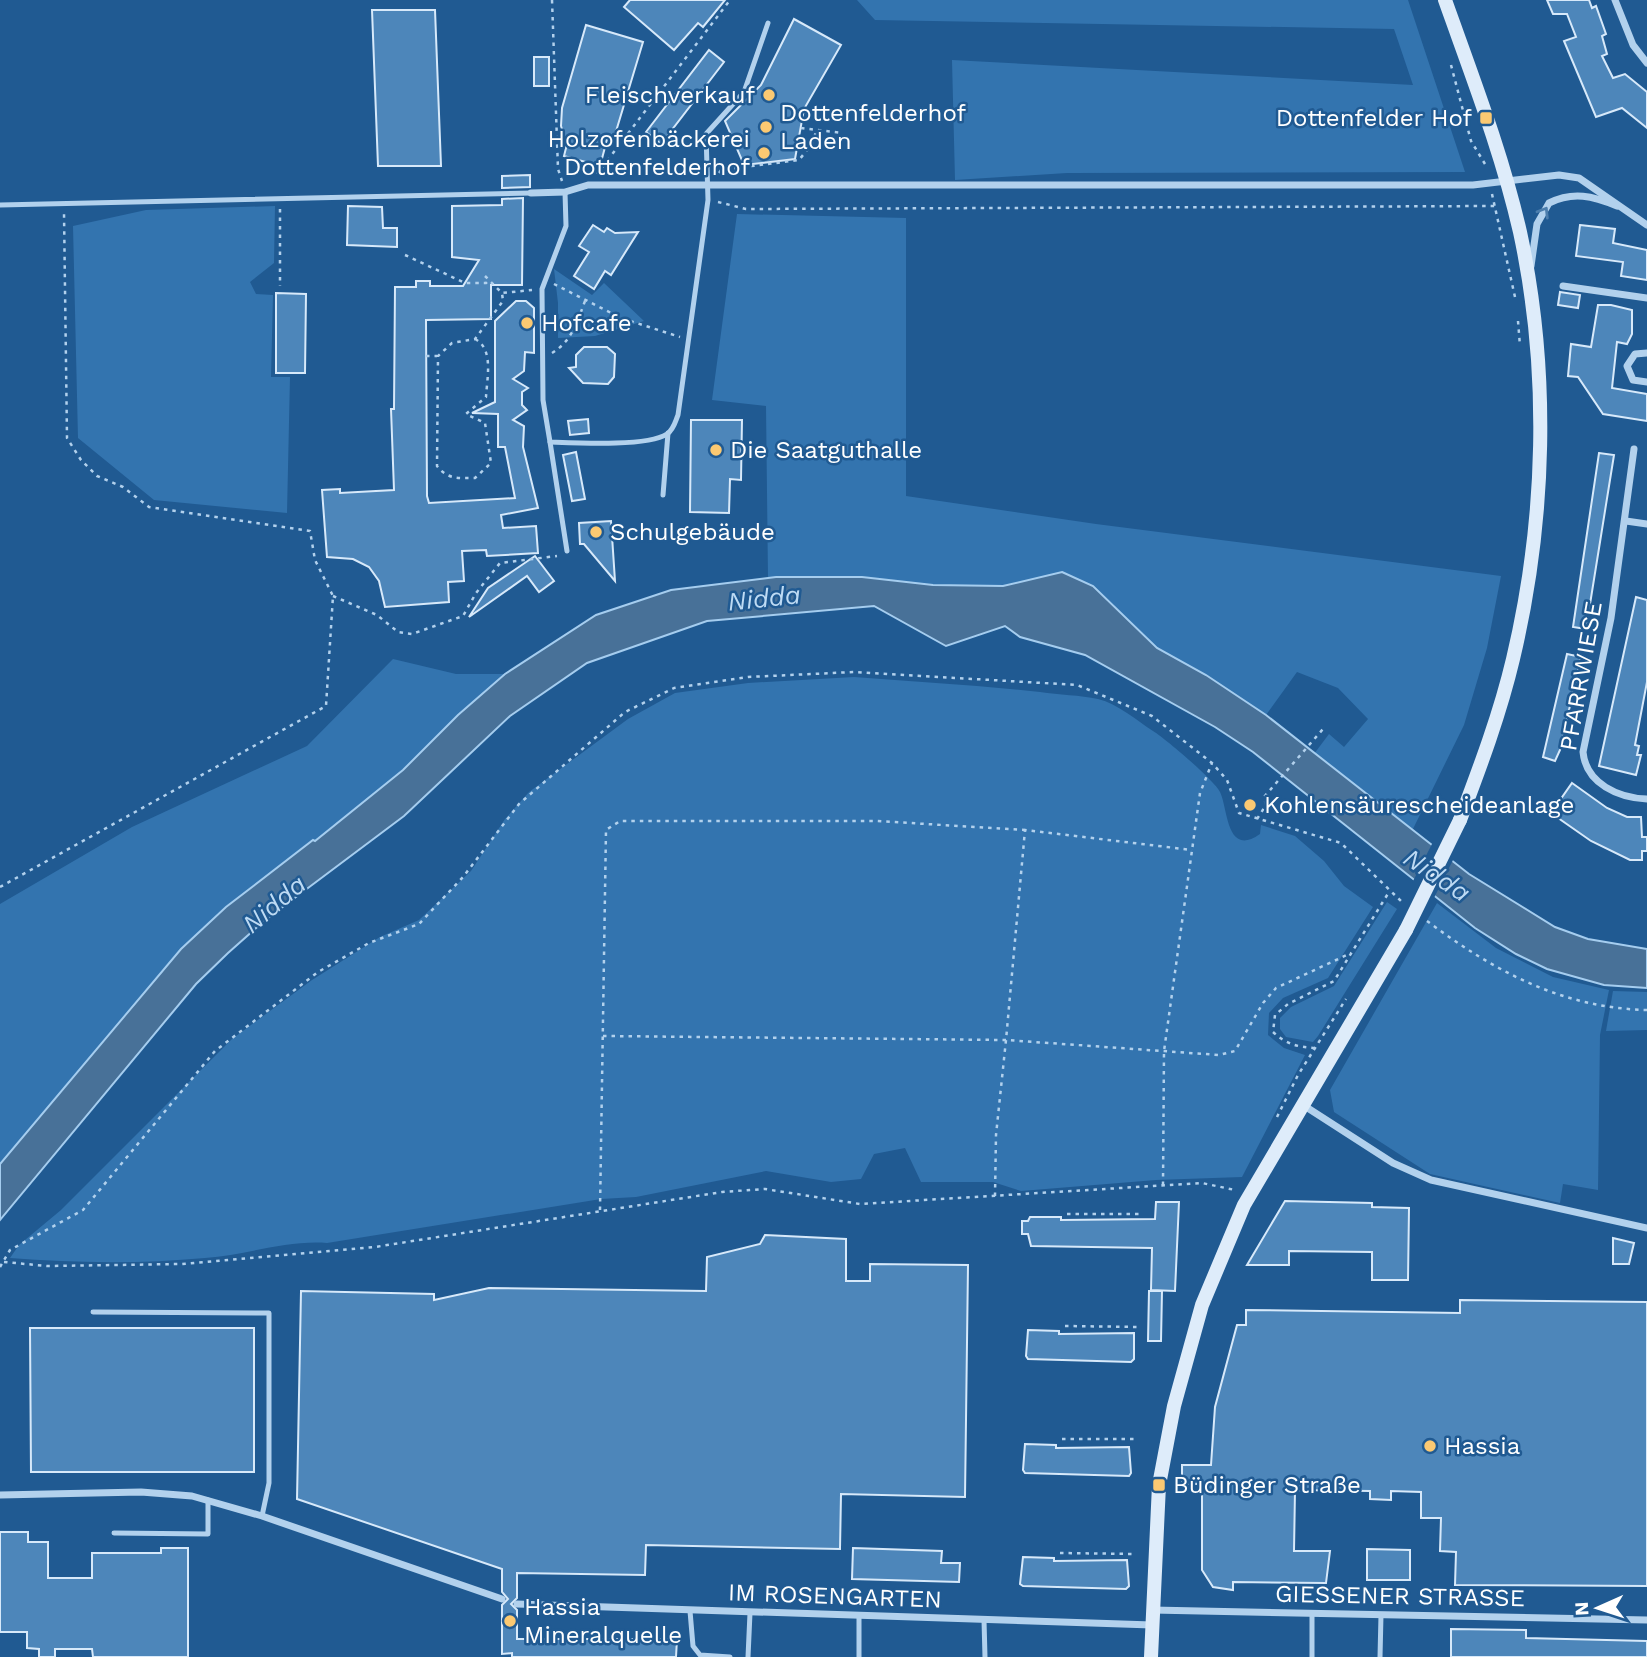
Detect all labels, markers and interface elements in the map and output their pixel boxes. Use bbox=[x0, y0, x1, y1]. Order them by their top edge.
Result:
place label: Fleischverkauf bbox=[585, 81, 756, 109]
marker: Fleischverkauf bbox=[761, 87, 777, 103]
place label: Dottenfelderhof Laden bbox=[780, 99, 967, 155]
place label: Dottenfelder Hof bbox=[1276, 104, 1473, 132]
marker: Dottenfelder Hof bbox=[1478, 110, 1494, 126]
marker: Dottenfelderhof Laden bbox=[758, 119, 774, 135]
place label: Holzofenbäckerei Dottenfelderhof bbox=[547, 125, 751, 181]
marker: Holzofenbäckerei Dottenfelderhof bbox=[756, 145, 772, 161]
one-way arrow bbox=[1536, 207, 1549, 220]
place label: Hofcafe bbox=[541, 309, 632, 337]
marker: Hofcafe bbox=[519, 315, 535, 331]
place label: Die Saatguthalle bbox=[730, 436, 922, 464]
marker: Die Saatguthalle bbox=[708, 442, 724, 458]
place label: Schulgebäude bbox=[610, 518, 775, 546]
marker: Schulgebäude bbox=[588, 524, 604, 540]
water label: Nidda bbox=[726, 579, 802, 617]
street label: PFARRWIESE bbox=[1554, 599, 1608, 753]
place label: Kohlensäurescheideanlage bbox=[1264, 791, 1574, 819]
marker: Kohlensäurescheideanlage bbox=[1242, 797, 1258, 813]
water label: Nidda bbox=[1398, 842, 1476, 908]
water label: Nidda bbox=[236, 869, 312, 939]
place label: Hassia bbox=[1444, 1432, 1520, 1460]
marker: Hassia bbox=[1422, 1438, 1438, 1454]
place label: Büdinger Straße bbox=[1173, 1471, 1361, 1499]
marker: Büdinger Straße bbox=[1151, 1477, 1167, 1493]
north arrow bbox=[1563, 1573, 1633, 1643]
street label: IM ROSENGARTEN bbox=[728, 1578, 942, 1614]
street label: GIESSENER STRASSE bbox=[1275, 1580, 1525, 1612]
place label: Hassia Mineralquelle bbox=[524, 1593, 682, 1649]
text: N bbox=[1570, 1601, 1593, 1617]
marker: Hassia Mineralquelle bbox=[502, 1613, 518, 1629]

